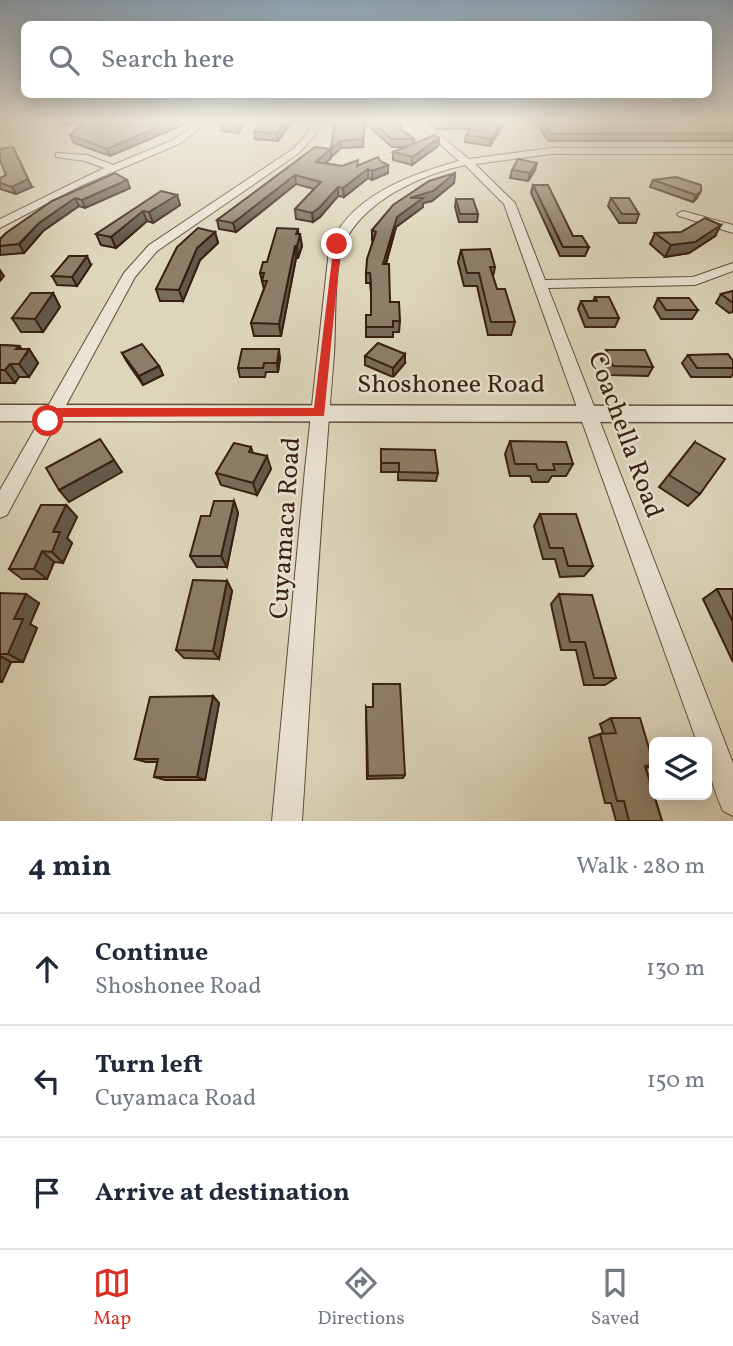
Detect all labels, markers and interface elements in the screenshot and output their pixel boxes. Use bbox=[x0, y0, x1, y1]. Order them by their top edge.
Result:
search box bbox=[21, 21, 712, 98]
icon: search bbox=[45, 41, 83, 79]
text: Search here bbox=[101, 42, 234, 78]
route end bbox=[321, 228, 352, 259]
street label: Coachella Road bbox=[578, 347, 672, 523]
street label: Shoshonee Road bbox=[357, 367, 545, 403]
route start bbox=[32, 405, 63, 436]
street label: Cuyamaca Road bbox=[262, 436, 310, 620]
map controls bbox=[649, 737, 712, 800]
button: layers bbox=[649, 737, 712, 800]
text: 4 min bbox=[28, 846, 112, 888]
text: Walk · 280 m bbox=[576, 851, 705, 883]
text: Continue bbox=[95, 935, 208, 971]
icon: ahead bbox=[28, 950, 66, 988]
text: 130 m bbox=[646, 953, 705, 985]
text: Shoshonee Road bbox=[95, 971, 262, 1003]
text: Turn left bbox=[95, 1047, 203, 1083]
icon: left bbox=[28, 1062, 66, 1100]
text: 150 m bbox=[647, 1065, 705, 1097]
text: Cuyamaca Road bbox=[95, 1083, 256, 1115]
icon: arrive bbox=[28, 1174, 66, 1212]
text: Arrive at destination bbox=[95, 1175, 350, 1211]
tab: Map bbox=[93, 1264, 131, 1332]
tab: Directions bbox=[318, 1264, 405, 1332]
tab: Saved bbox=[591, 1264, 640, 1332]

